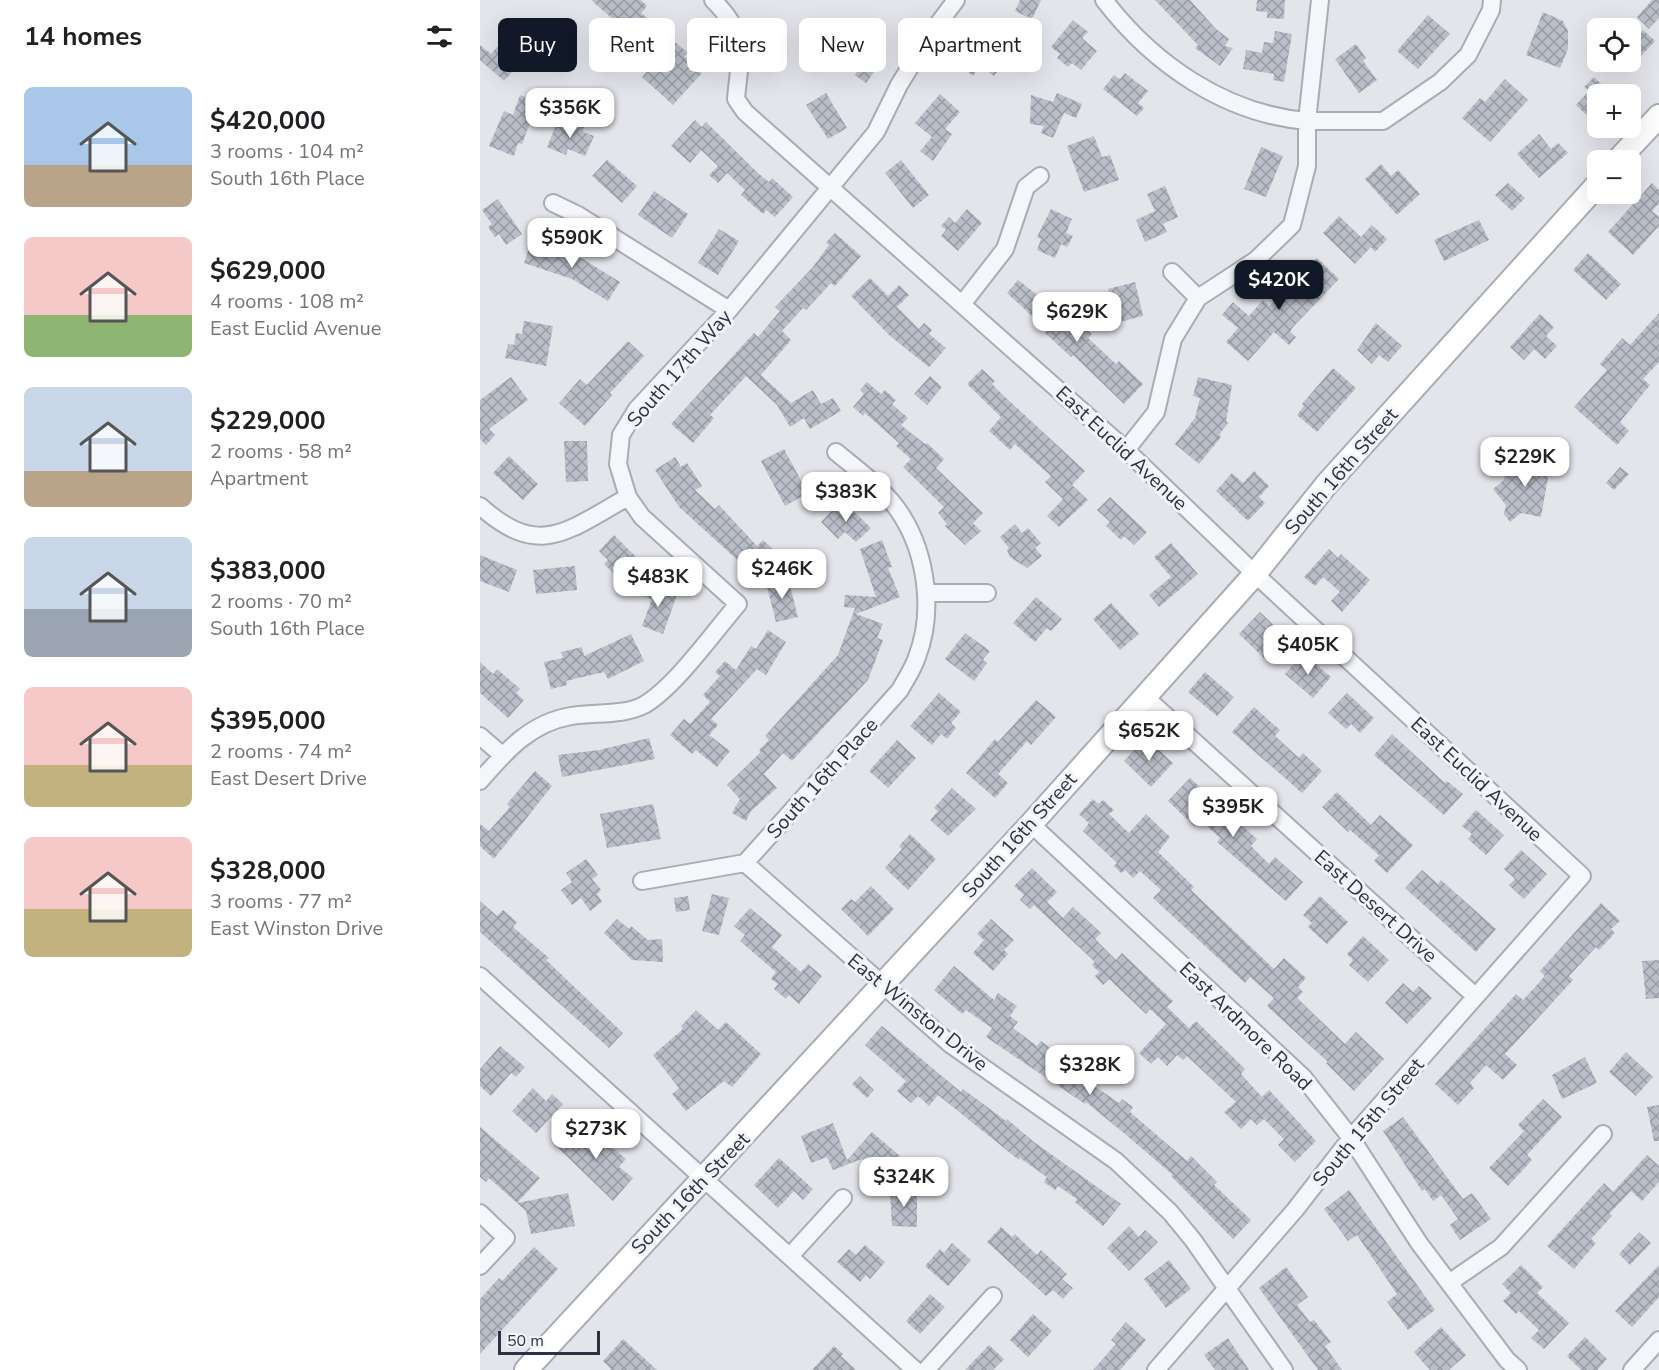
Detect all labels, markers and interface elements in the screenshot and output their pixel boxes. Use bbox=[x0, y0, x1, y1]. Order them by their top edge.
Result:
chip: Buy bbox=[498, 18, 577, 72]
chip: Rent bbox=[589, 18, 675, 72]
chip: Filters bbox=[687, 18, 787, 72]
chip: New bbox=[799, 18, 886, 72]
chip: Apartment bbox=[898, 18, 1042, 72]
map controls bbox=[1587, 18, 1641, 204]
button: locate bbox=[1587, 18, 1641, 72]
text: 14 homes bbox=[24, 19, 142, 54]
icon: filters bbox=[423, 20, 456, 53]
button: + bbox=[1587, 84, 1641, 138]
pin: $356K bbox=[528, 88, 612, 139]
text: $356K bbox=[539, 94, 601, 121]
text: $420,000 bbox=[210, 103, 326, 138]
icon: home bbox=[72, 111, 144, 183]
text: 3 rooms · 104 m² bbox=[210, 138, 364, 165]
button: − bbox=[1587, 150, 1641, 204]
text: South 16th Place bbox=[210, 165, 365, 192]
pin: $590K bbox=[530, 218, 614, 269]
text: $590K bbox=[541, 224, 603, 251]
text: $629,000 bbox=[210, 253, 326, 288]
pin: $420K bbox=[1237, 260, 1321, 311]
icon: home bbox=[72, 261, 144, 333]
text: $420K bbox=[1248, 266, 1310, 293]
text: 4 rooms · 108 m² bbox=[210, 288, 364, 315]
pin: $629K bbox=[1035, 292, 1119, 343]
text: $629K bbox=[1046, 298, 1108, 325]
street label: South 17th Way bbox=[621, 303, 738, 433]
text: East Euclid Avenue bbox=[210, 315, 381, 342]
street label: East Euclid Avenue bbox=[1050, 380, 1194, 517]
street label: South 16th Street bbox=[1279, 401, 1405, 541]
text: $229,000 bbox=[210, 403, 326, 438]
icon: home bbox=[72, 411, 144, 483]
pin: $229K bbox=[1483, 437, 1567, 488]
text: 2 rooms · 58 m² bbox=[210, 438, 352, 465]
text: $229K bbox=[1494, 443, 1556, 470]
text: Apartment bbox=[210, 465, 308, 492]
pin: $383K bbox=[804, 472, 888, 523]
text: $383K bbox=[815, 478, 877, 505]
pin: $246K bbox=[740, 549, 824, 600]
text: $383,000 bbox=[210, 553, 326, 588]
text: $246K bbox=[751, 555, 813, 582]
pin: $483K bbox=[616, 557, 700, 608]
icon: home bbox=[72, 561, 144, 633]
text: $483K bbox=[627, 563, 689, 590]
text: 2 rooms · 70 m² bbox=[210, 588, 352, 615]
text: South 16th Place bbox=[210, 615, 365, 642]
pin: $405K bbox=[1266, 625, 1350, 676]
text: $405K bbox=[1277, 631, 1339, 658]
text: $395,000 bbox=[210, 703, 326, 738]
icon: home bbox=[72, 711, 144, 783]
pin: $652K bbox=[1107, 711, 1191, 762]
street label: East Euclid Avenue bbox=[1405, 711, 1549, 848]
street label: South 16th Place bbox=[761, 712, 884, 845]
text: $652K bbox=[1118, 717, 1180, 744]
text: 2 rooms · 74 m² bbox=[210, 738, 352, 765]
text: East Desert Drive bbox=[210, 765, 367, 792]
street label: South 16th Street bbox=[956, 766, 1084, 904]
pin: $395K bbox=[1191, 787, 1275, 838]
text: $395K bbox=[1202, 793, 1264, 820]
street label: East Desert Drive bbox=[1308, 844, 1443, 969]
text: $328,000 bbox=[210, 853, 326, 888]
icon: home bbox=[72, 861, 144, 933]
text: 3 rooms · 77 m² bbox=[210, 888, 352, 915]
text: East Winston Drive bbox=[210, 915, 383, 942]
street label: East Winston Drive bbox=[842, 947, 994, 1077]
street label: East Ardmore Road bbox=[1173, 956, 1318, 1097]
pin: $328K bbox=[1048, 1045, 1132, 1096]
text: $328K bbox=[1059, 1051, 1121, 1078]
street label: South 15th Street bbox=[1307, 1052, 1431, 1192]
pin: $273K bbox=[554, 1109, 638, 1160]
text: $273K bbox=[565, 1115, 627, 1142]
street label: South 16th Street bbox=[625, 1126, 756, 1260]
pin: $324K bbox=[862, 1157, 946, 1208]
text: $324K bbox=[873, 1163, 935, 1190]
scale bar bbox=[498, 1328, 600, 1356]
text: 50 m bbox=[507, 1330, 544, 1352]

